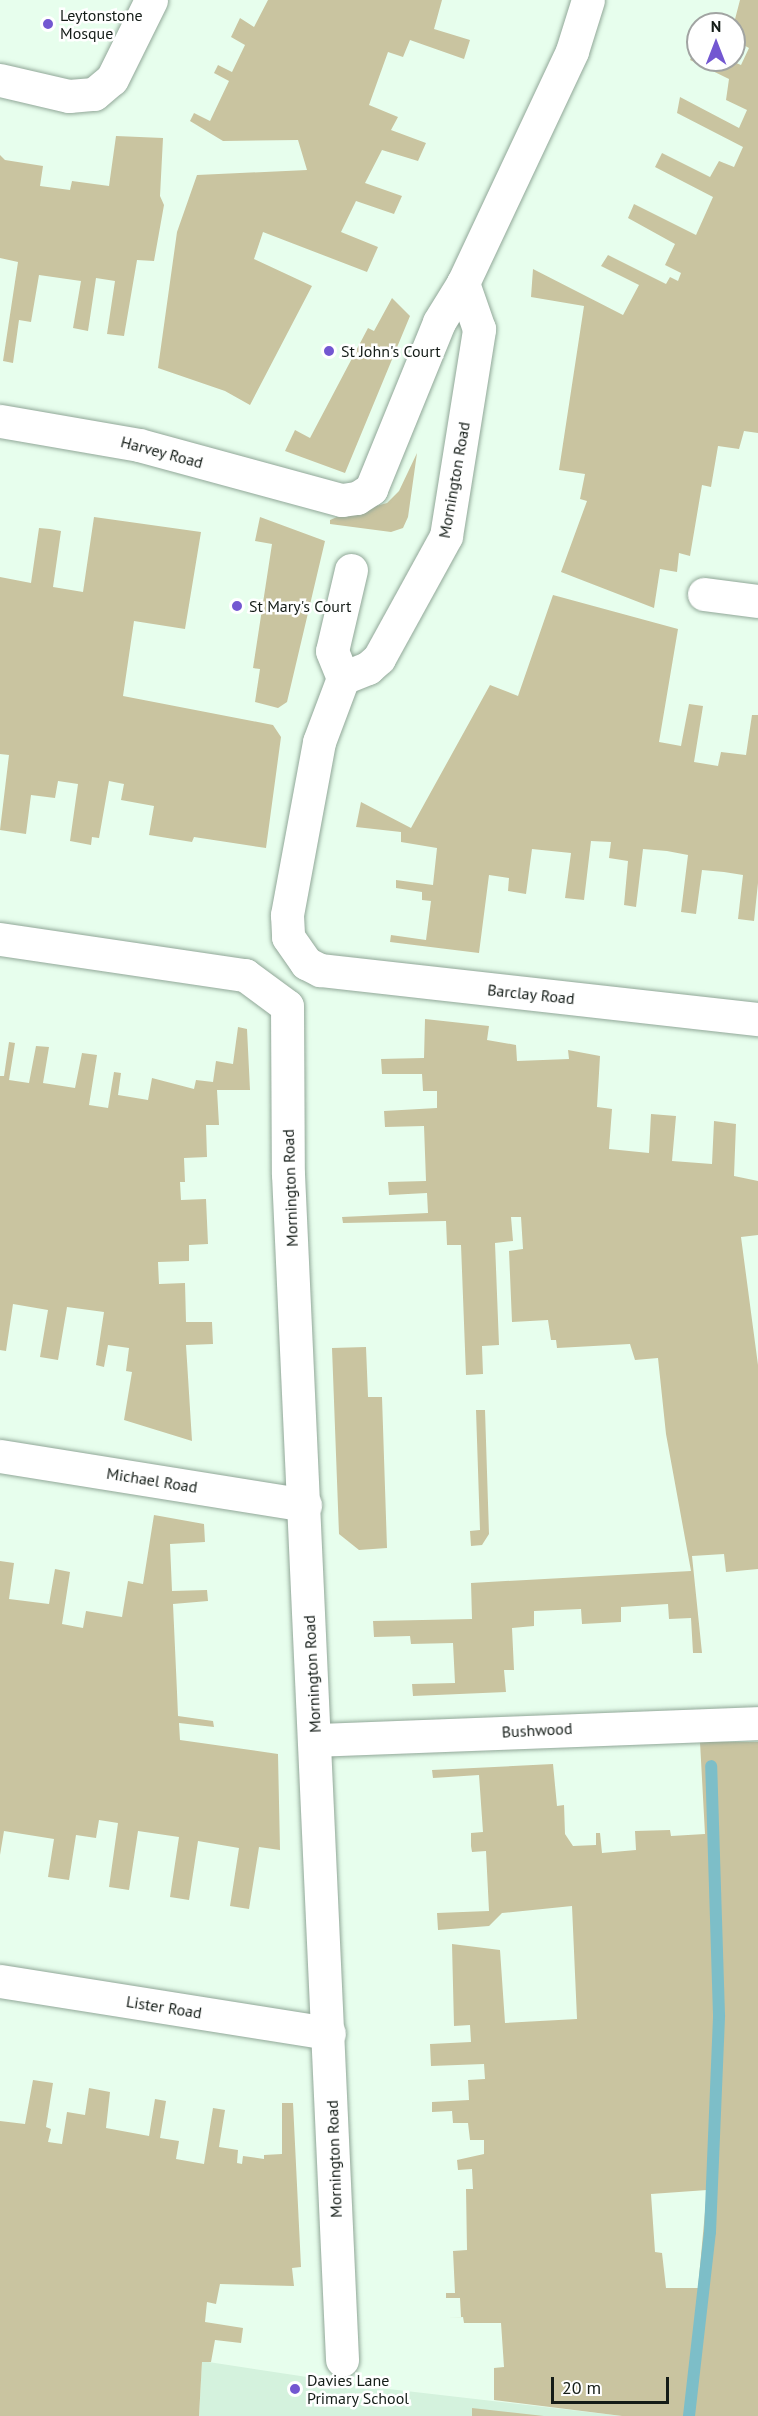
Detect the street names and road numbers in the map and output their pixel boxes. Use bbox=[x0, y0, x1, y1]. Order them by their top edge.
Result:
street label: Mornington Road bbox=[434, 420, 474, 540]
street label: Harvey Road bbox=[118, 432, 206, 472]
street label: Barclay Road bbox=[486, 980, 576, 1008]
street label: Mornington Road bbox=[278, 1129, 302, 1247]
street label: Michael Road bbox=[105, 1463, 199, 1497]
street label: Mornington Road bbox=[299, 1615, 325, 1733]
street label: Bushwood bbox=[501, 1719, 573, 1741]
street label: Lister Road bbox=[125, 1992, 203, 2022]
street label: Mornington Road bbox=[322, 2100, 346, 2218]

